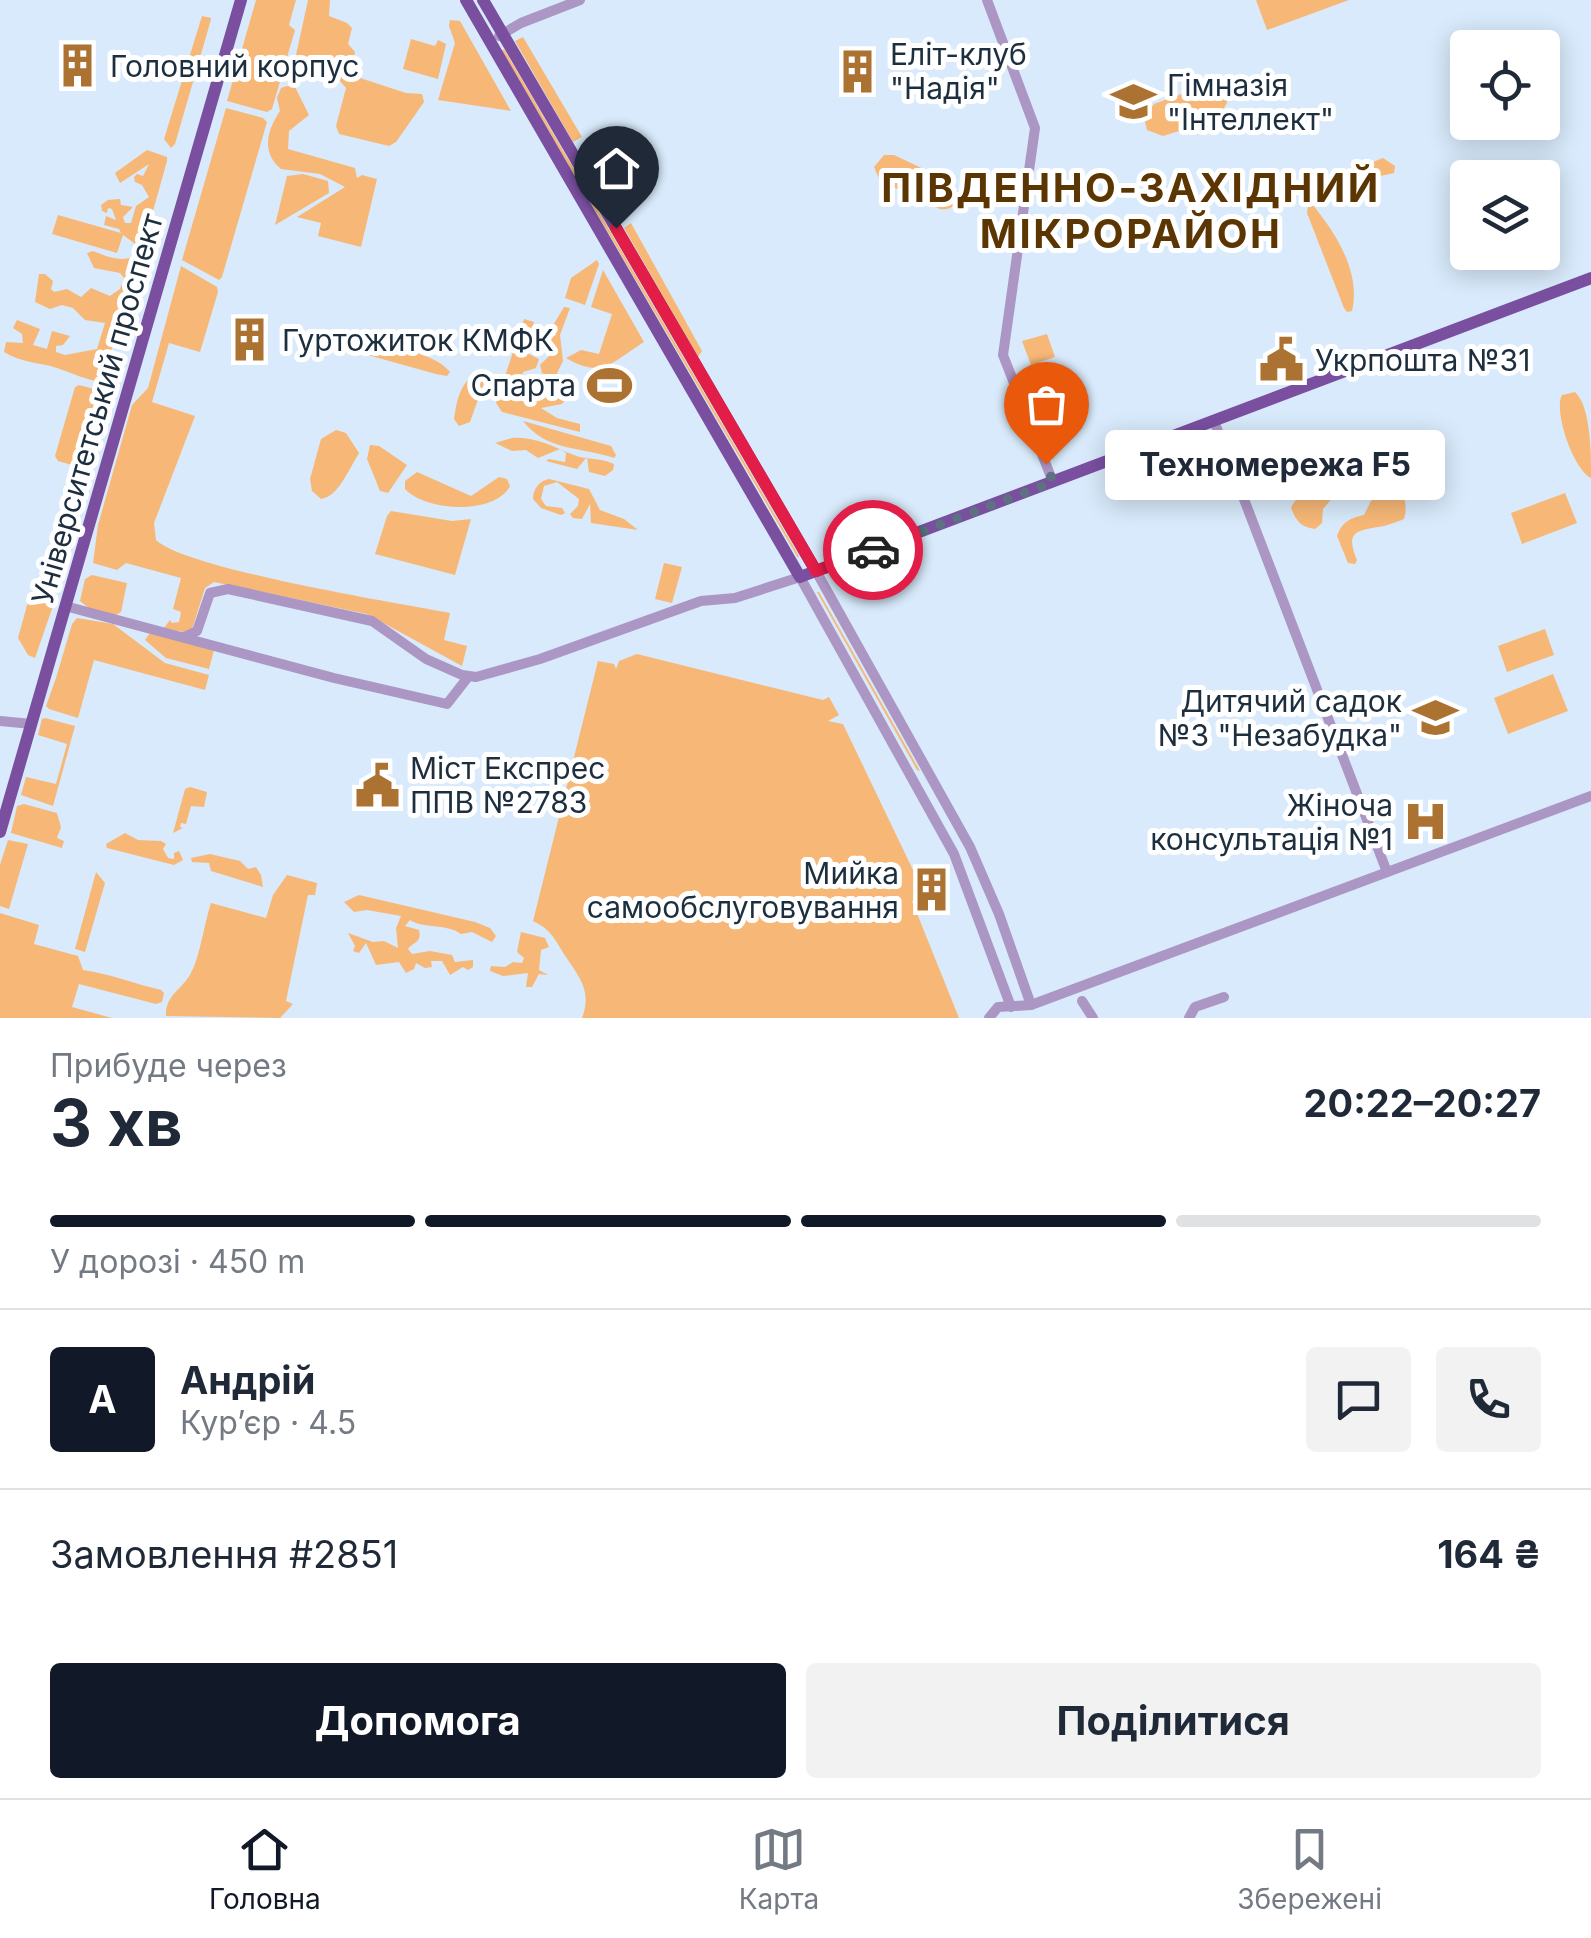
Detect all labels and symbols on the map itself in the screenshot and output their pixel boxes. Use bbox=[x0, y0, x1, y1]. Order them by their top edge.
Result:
place label: Еліт-клуб "Надія" bbox=[890, 36, 1027, 106]
building icon: Головний корпус bbox=[53, 42, 101, 90]
building icon: Еліт-клуб "Надія" bbox=[833, 47, 881, 95]
place label: Головний корпус bbox=[110, 48, 359, 84]
place label: Гімназія "Інтеллект" bbox=[1167, 67, 1334, 137]
school or university icon: Гімназія "Інтеллект" bbox=[1110, 78, 1158, 126]
pin bbox=[574, 126, 659, 229]
district label: ПІВДЕННО-ЗАХІДНИЙ МІКРОРАЙОН bbox=[881, 163, 1381, 258]
street label: Університетський проспект bbox=[24, 209, 170, 609]
building icon: Гуртожиток КМФК bbox=[225, 316, 273, 364]
place label: Гуртожиток КМФК bbox=[282, 322, 554, 358]
public building icon: Укрпошта №31 bbox=[1258, 336, 1306, 384]
place label: Укрпошта №31 bbox=[1315, 342, 1530, 378]
sports icon: Спарта bbox=[585, 361, 633, 409]
pin bbox=[1004, 362, 1089, 465]
place label: Спарта bbox=[470, 367, 576, 403]
callout: Техномережа F5 bbox=[1106, 429, 1446, 499]
courier bbox=[823, 500, 923, 600]
place label: Дитячий садок №3 "Незабудка" bbox=[1158, 683, 1402, 753]
school or university icon: Дитячий садок №3 "Незабудка" bbox=[1411, 694, 1459, 742]
place label: Міст Експрес ППВ №2783 bbox=[410, 750, 605, 820]
public building icon: Міст Експрес ППВ №2783 bbox=[353, 761, 401, 809]
place label: Жіноча консультація №1 bbox=[1150, 787, 1393, 857]
hospital icon: Жіноча консультація №1 bbox=[1402, 798, 1450, 846]
place label: Мийка самообслуговування bbox=[587, 855, 899, 925]
building icon: Мийка самообслуговування bbox=[908, 866, 956, 914]

